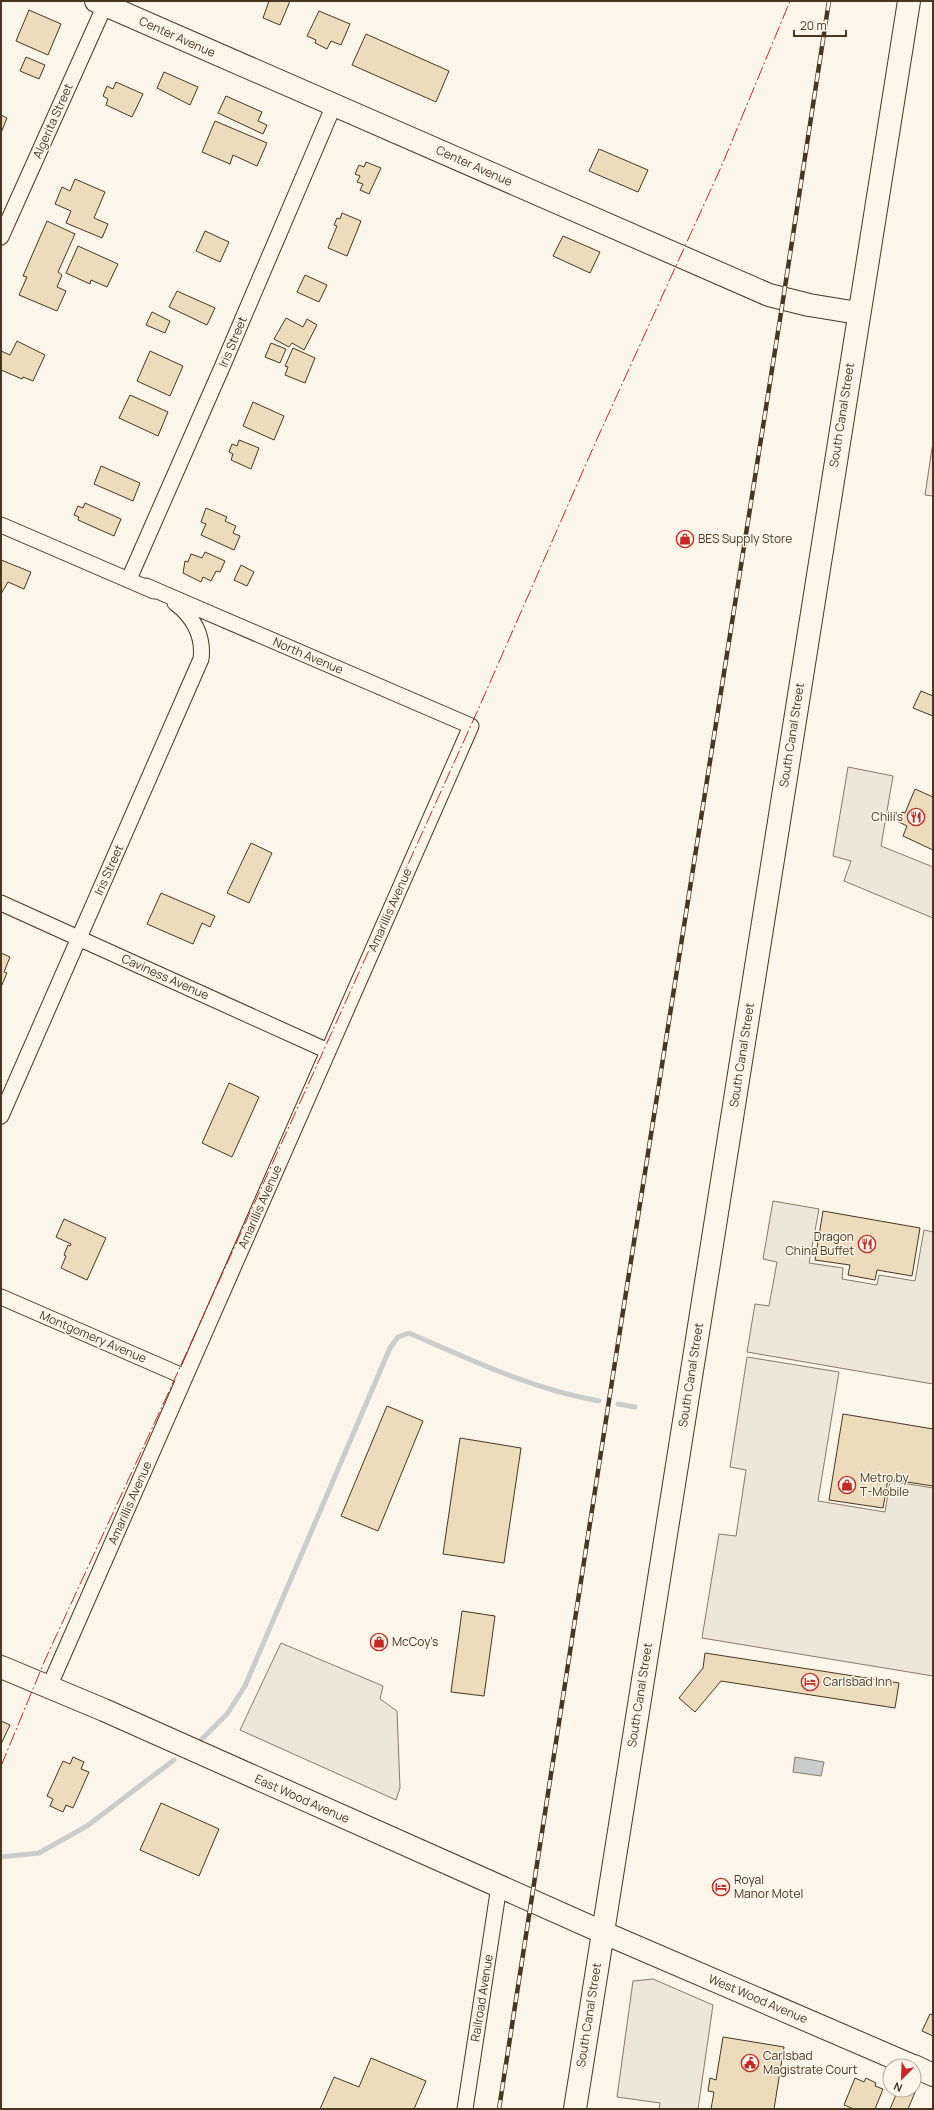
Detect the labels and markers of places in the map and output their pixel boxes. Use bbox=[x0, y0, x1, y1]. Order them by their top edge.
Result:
shop icon: BES Supply Store bbox=[675, 529, 695, 549]
place label: BES Supply Store bbox=[698, 530, 792, 547]
restaurant icon: Chili's bbox=[906, 807, 926, 827]
place label: Chili's bbox=[871, 808, 903, 825]
place label: Dragon China Buffet bbox=[785, 1228, 854, 1259]
restaurant icon: Dragon China Buffet bbox=[857, 1234, 877, 1254]
place label: Metro by T-Mobile bbox=[860, 1469, 909, 1500]
shop icon: Metro by T-Mobile bbox=[837, 1475, 857, 1495]
shop icon: McCoy's bbox=[369, 1632, 389, 1652]
place label: McCoy's bbox=[392, 1633, 438, 1650]
hotel icon: Carlsbad Inn bbox=[800, 1672, 820, 1692]
place label: Carlsbad Inn bbox=[823, 1673, 892, 1690]
place label: Royal Manor Motel bbox=[734, 1871, 803, 1902]
hotel icon: Royal Manor Motel bbox=[711, 1877, 731, 1897]
place label: Carlsbad Magistrate Court bbox=[763, 2047, 858, 2078]
public building icon: Carlsbad Magistrate Court bbox=[740, 2053, 760, 2073]

